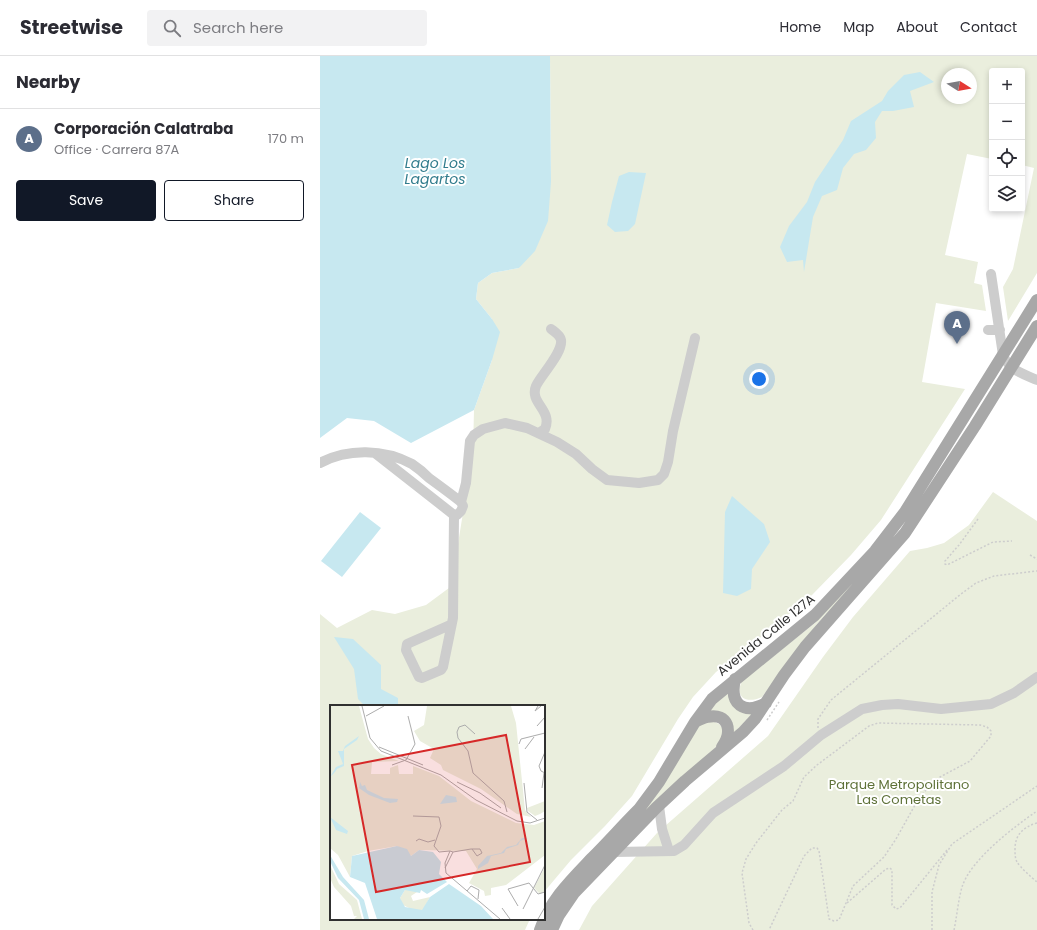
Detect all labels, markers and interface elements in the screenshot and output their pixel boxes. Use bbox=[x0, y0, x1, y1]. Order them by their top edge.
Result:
search box bbox=[147, 10, 427, 46]
text: Streetwise bbox=[20, 14, 123, 41]
icon: search bbox=[161, 17, 183, 39]
text: Search here bbox=[193, 17, 283, 38]
text: Home bbox=[779, 17, 821, 37]
text: Map bbox=[843, 17, 874, 37]
text: About bbox=[896, 17, 938, 37]
text: Contact bbox=[960, 17, 1017, 37]
north arrow bbox=[941, 68, 977, 104]
map controls bbox=[989, 68, 1025, 212]
button: + bbox=[989, 68, 1025, 104]
text: Nearby bbox=[16, 70, 80, 94]
button: − bbox=[989, 104, 1025, 140]
text: Corporación Calatraba bbox=[54, 118, 233, 139]
text: A bbox=[24, 129, 34, 148]
text: 170 m bbox=[268, 129, 304, 148]
text: Office · Carrera 87A bbox=[54, 140, 179, 159]
button: locate bbox=[989, 140, 1025, 176]
water label: Lago Los Lagartos bbox=[404, 153, 466, 189]
button: layers bbox=[989, 176, 1025, 212]
button: Save bbox=[16, 180, 156, 221]
button: Share bbox=[164, 180, 304, 221]
pin: A bbox=[944, 311, 970, 344]
your location bbox=[749, 369, 769, 389]
street label: Avenida Calle 127A bbox=[713, 589, 819, 680]
inset map bbox=[330, 705, 545, 920]
park label: Parque Metropolitano Las Cometas bbox=[829, 775, 969, 809]

